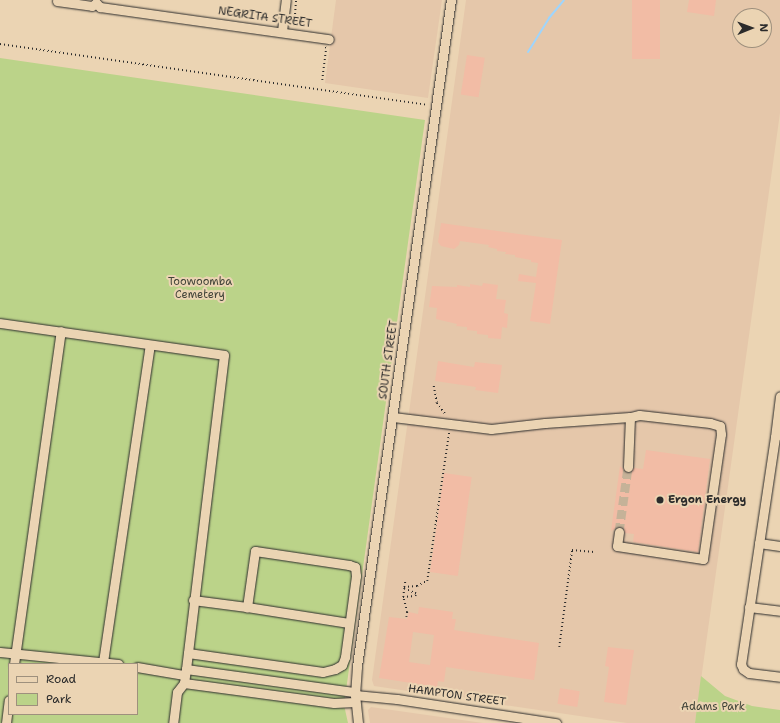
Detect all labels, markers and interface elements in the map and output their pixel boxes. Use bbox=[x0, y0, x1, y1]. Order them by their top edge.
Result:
street label: NEGRITA STREET bbox=[217, 5, 313, 31]
north arrow bbox=[732, 8, 772, 48]
text: N bbox=[756, 23, 771, 32]
park label: Toowoomba Cemetery bbox=[168, 276, 232, 302]
street label: SOUTH STREET bbox=[377, 320, 401, 400]
place label: Ergon Energy bbox=[668, 493, 746, 507]
marker: Ergon Energy bbox=[655, 495, 665, 505]
legend bbox=[8, 663, 138, 715]
text: Road bbox=[46, 671, 76, 687]
street label: HAMPTON STREET bbox=[407, 683, 507, 709]
text: Park bbox=[46, 691, 72, 707]
park label: Adams Park bbox=[681, 700, 745, 714]

